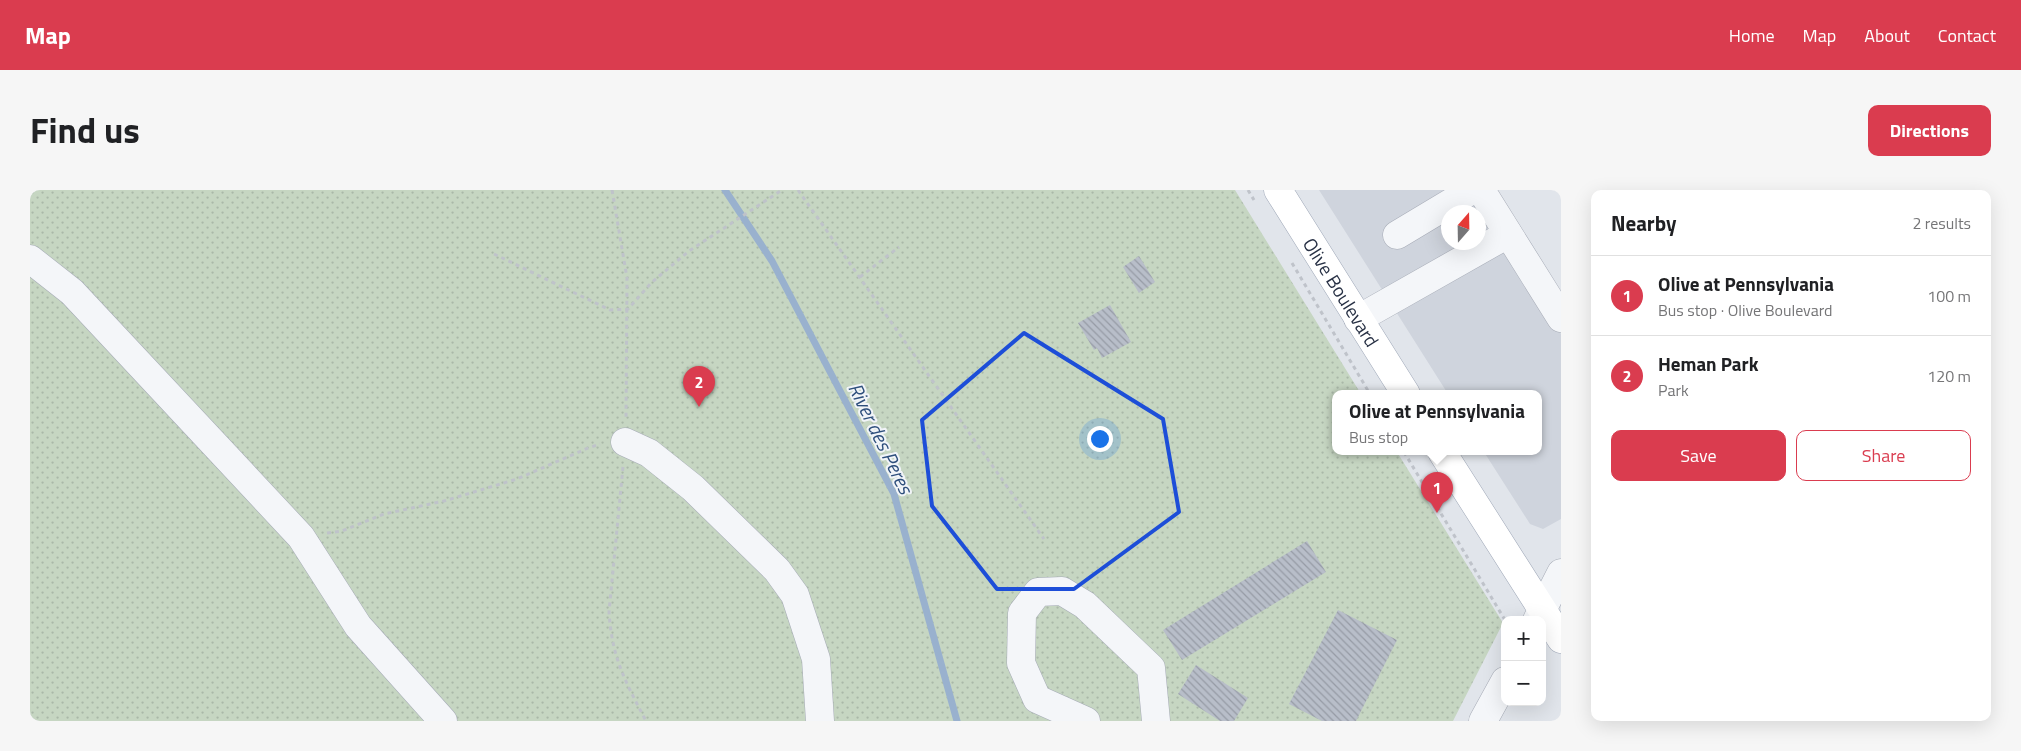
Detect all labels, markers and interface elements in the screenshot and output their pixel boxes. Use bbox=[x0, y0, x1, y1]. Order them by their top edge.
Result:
text: Map bbox=[25, 17, 71, 53]
text: Home bbox=[1729, 22, 1775, 49]
text: Map bbox=[1803, 22, 1836, 49]
text: About bbox=[1864, 22, 1910, 49]
text: Contact bbox=[1938, 22, 1996, 49]
text: Find us bbox=[30, 103, 140, 157]
button: Directions bbox=[1868, 105, 1991, 156]
north arrow bbox=[1441, 205, 1486, 250]
text: Nearby bbox=[1611, 207, 1676, 239]
text: 2 results bbox=[1912, 211, 1971, 235]
street label: Olive Boulevard bbox=[1296, 231, 1387, 352]
text: Olive at Pennsylvania bbox=[1658, 269, 1834, 298]
text: 1 bbox=[1623, 284, 1631, 308]
text: 100 m bbox=[1927, 284, 1971, 308]
text: Bus stop · Olive Boulevard bbox=[1658, 298, 1833, 322]
text: Heman Park bbox=[1658, 349, 1758, 378]
text: 2 bbox=[1623, 364, 1631, 388]
text: 120 m bbox=[1927, 364, 1971, 388]
pin: 2 bbox=[683, 366, 715, 407]
water label: River des Peres bbox=[841, 377, 922, 500]
text: Park bbox=[1658, 378, 1689, 402]
popup bbox=[1332, 390, 1542, 455]
text: Olive at Pennsylvania bbox=[1349, 396, 1525, 425]
text: Bus stop bbox=[1349, 425, 1408, 449]
your location bbox=[1087, 426, 1113, 452]
button: Save bbox=[1611, 430, 1786, 481]
button: Share bbox=[1796, 430, 1971, 481]
pin: 1 bbox=[1421, 472, 1453, 513]
map controls bbox=[1501, 616, 1546, 706]
button: + bbox=[1501, 616, 1546, 661]
button: − bbox=[1501, 661, 1546, 706]

